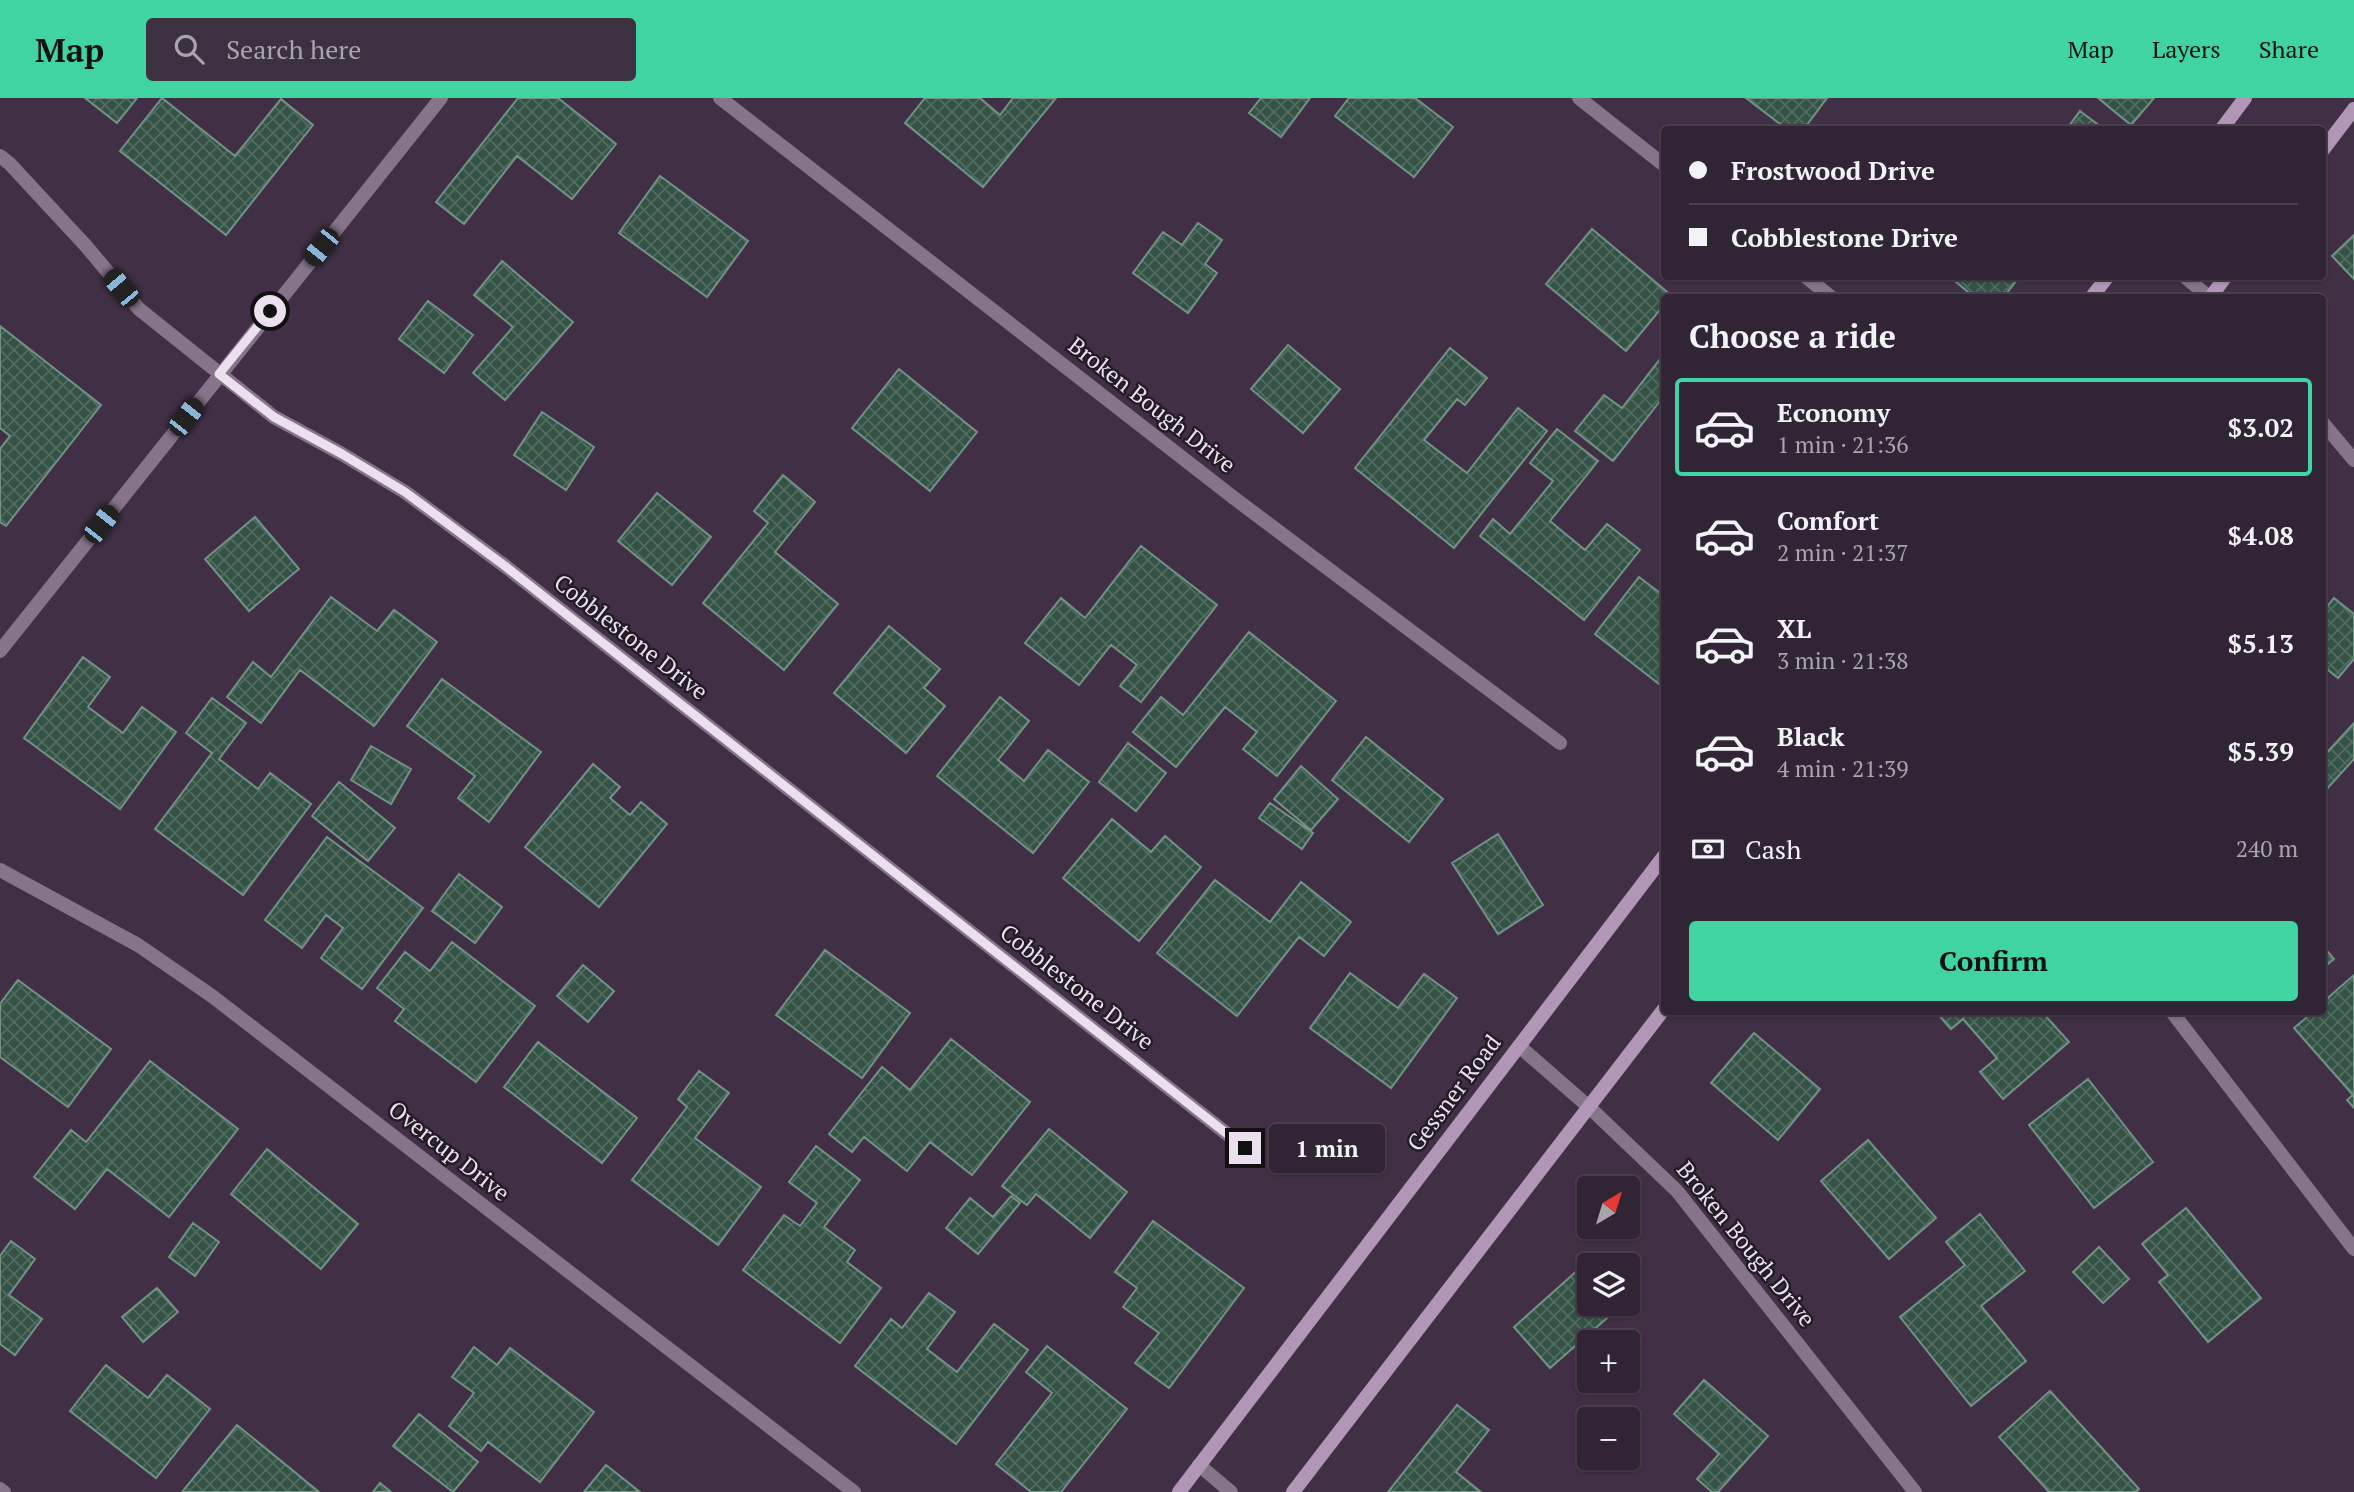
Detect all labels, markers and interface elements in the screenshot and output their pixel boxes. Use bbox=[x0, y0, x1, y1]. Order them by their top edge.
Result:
search box bbox=[146, 18, 636, 81]
text: Map bbox=[35, 28, 104, 71]
icon: search bbox=[170, 30, 208, 68]
text: Search here bbox=[226, 32, 361, 66]
text: Map bbox=[2067, 33, 2114, 65]
text: Layers bbox=[2152, 33, 2221, 65]
text: Share bbox=[2259, 33, 2319, 65]
text: Frostwood Drive bbox=[1731, 153, 1935, 187]
text: Cobblestone Drive bbox=[1731, 220, 1958, 254]
car bbox=[300, 224, 343, 270]
car bbox=[100, 265, 143, 311]
route start bbox=[254, 295, 286, 327]
text: Choose a ride bbox=[1689, 315, 1896, 357]
street label: Broken Bough Drive bbox=[1062, 330, 1242, 480]
car bbox=[165, 394, 208, 440]
text: Economy bbox=[1777, 395, 1890, 429]
icon: car bbox=[1693, 396, 1756, 459]
text: $3.02 bbox=[2228, 410, 2294, 444]
text: 1 min · 21:36 bbox=[1777, 429, 1909, 460]
car bbox=[80, 501, 123, 547]
text: Comfort bbox=[1777, 503, 1879, 537]
icon: car bbox=[1693, 504, 1756, 567]
text: $4.08 bbox=[2228, 518, 2294, 552]
text: 2 min · 21:37 bbox=[1777, 537, 1909, 568]
street label: Cobblestone Drive bbox=[548, 567, 715, 707]
text: XL bbox=[1777, 611, 1811, 645]
icon: car bbox=[1693, 612, 1756, 675]
text: $5.13 bbox=[2228, 626, 2294, 660]
text: 3 min · 21:38 bbox=[1777, 645, 1909, 676]
text: Black bbox=[1777, 719, 1845, 753]
icon: car bbox=[1693, 720, 1756, 783]
text: $5.39 bbox=[2228, 734, 2294, 768]
text: 4 min · 21:39 bbox=[1777, 753, 1909, 784]
icon: cash bbox=[1689, 830, 1727, 868]
text: Cash bbox=[1745, 832, 1801, 866]
text: 240 m bbox=[2236, 833, 2298, 864]
street label: Cobblestone Drive bbox=[994, 917, 1161, 1057]
button: Confirm bbox=[1689, 921, 2298, 1001]
street label: Gessner Road bbox=[1400, 1028, 1508, 1157]
street label: Overcup Drive bbox=[382, 1093, 516, 1208]
callout: 1 min bbox=[1270, 1124, 1385, 1172]
route end bbox=[1229, 1132, 1261, 1164]
text: 1 min bbox=[1296, 1133, 1358, 1164]
street label: Broken Bough Drive bbox=[1670, 1155, 1823, 1333]
north arrow bbox=[1577, 1176, 1640, 1239]
map controls bbox=[1577, 1176, 1640, 1470]
button: layers bbox=[1577, 1253, 1640, 1316]
button: + bbox=[1577, 1330, 1640, 1393]
button: − bbox=[1577, 1407, 1640, 1470]

